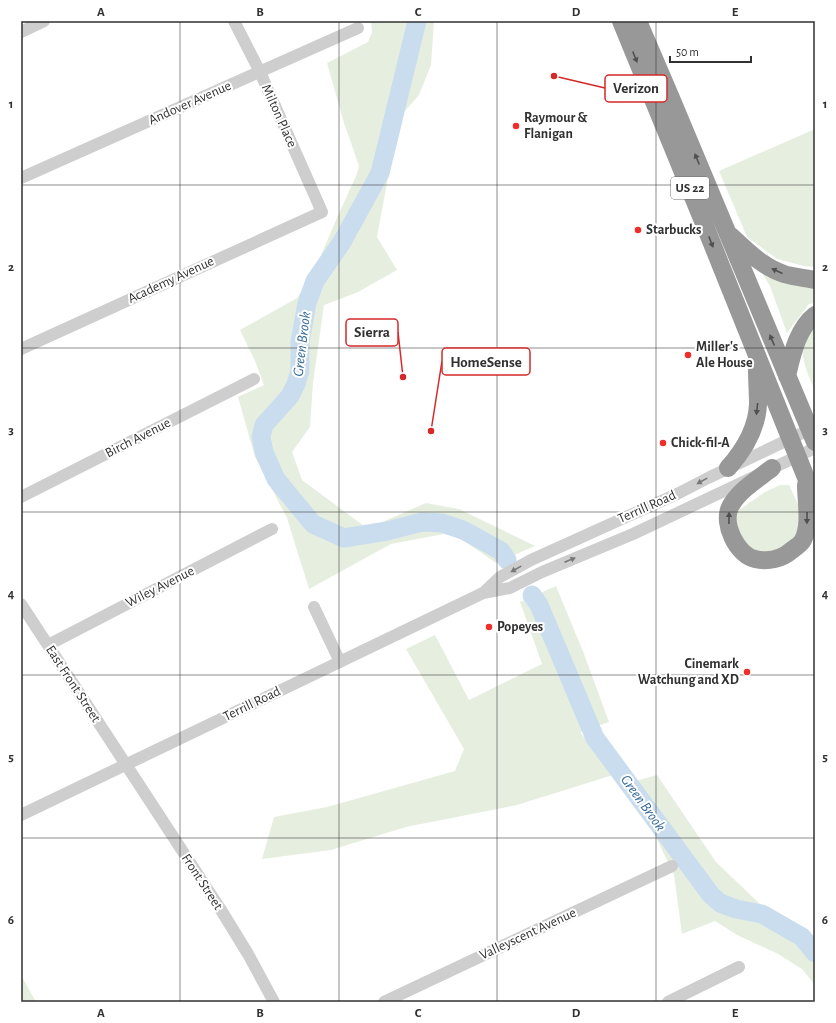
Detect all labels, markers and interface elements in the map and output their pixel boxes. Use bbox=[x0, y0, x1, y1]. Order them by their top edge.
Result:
text: A bbox=[97, 6, 105, 19]
text: B bbox=[256, 6, 264, 19]
text: C bbox=[415, 6, 422, 19]
text: D bbox=[572, 6, 581, 19]
text: E bbox=[732, 6, 739, 19]
scale bar bbox=[670, 38, 751, 64]
text: 50 m bbox=[676, 46, 699, 58]
one-way arrow bbox=[633, 52, 639, 64]
callout: Verizon bbox=[605, 75, 667, 102]
street label: Andover Avenue bbox=[147, 79, 233, 127]
text: Verizon bbox=[613, 81, 659, 96]
street label: Milton Place bbox=[259, 82, 299, 150]
text: 1 bbox=[9, 98, 13, 111]
text: 1 bbox=[823, 98, 827, 111]
place label: Raymour & Flanigan bbox=[524, 111, 587, 141]
marker: Raymour & Flanigan bbox=[511, 121, 521, 131]
one-way arrow bbox=[693, 152, 699, 164]
road number: US 22 bbox=[671, 177, 709, 199]
place label: Starbucks bbox=[646, 223, 701, 237]
marker: Starbucks bbox=[633, 225, 643, 235]
one-way arrow bbox=[709, 237, 715, 249]
street label: Academy Avenue bbox=[126, 254, 216, 306]
text: 2 bbox=[8, 261, 14, 274]
text: 2 bbox=[822, 261, 828, 274]
one-way arrow bbox=[772, 268, 783, 274]
water label: Green Brook bbox=[291, 311, 313, 377]
callout: Sierra bbox=[346, 319, 398, 346]
text: Sierra bbox=[354, 325, 390, 340]
one-way arrow bbox=[769, 333, 775, 345]
place label: Miller's Ale House bbox=[696, 340, 753, 370]
callout: HomeSense bbox=[442, 348, 530, 375]
marker: Miller's Ale House bbox=[683, 350, 693, 360]
text: HomeSense bbox=[450, 355, 522, 370]
one-way arrow bbox=[754, 403, 760, 415]
street label: Birch Avenue bbox=[103, 416, 173, 460]
text: 3 bbox=[8, 424, 14, 437]
text: 3 bbox=[822, 424, 828, 437]
place label: Chick-fil-A bbox=[671, 436, 730, 450]
marker: Chick-fil-A bbox=[658, 438, 668, 448]
one-way arrow bbox=[696, 477, 708, 484]
street label: Terrill Road bbox=[616, 488, 678, 526]
one-way arrow bbox=[726, 511, 732, 524]
one-way arrow bbox=[803, 512, 810, 524]
one-way arrow bbox=[564, 557, 576, 563]
street label: Wiley Avenue bbox=[123, 564, 197, 610]
one-way arrow bbox=[510, 565, 521, 572]
text: 4 bbox=[8, 588, 15, 601]
text: 4 bbox=[822, 588, 829, 601]
place label: Popeyes bbox=[497, 620, 543, 634]
marker: Popeyes bbox=[484, 622, 494, 632]
street label: East Front Street bbox=[43, 643, 103, 725]
place label: Cinemark Watchung and XD bbox=[638, 657, 739, 687]
marker: Cinemark Watchung and XD bbox=[742, 667, 752, 677]
street label: Terrill Road bbox=[221, 684, 283, 724]
text: 5 bbox=[8, 751, 14, 764]
text: 5 bbox=[822, 751, 828, 764]
water label: Green Brook bbox=[618, 772, 668, 834]
street label: Front Street bbox=[179, 851, 226, 913]
street label: Valleyscent Avenue bbox=[478, 906, 578, 962]
text: 6 bbox=[8, 914, 14, 927]
text: 6 bbox=[822, 914, 828, 927]
text: A bbox=[97, 1007, 105, 1020]
text: B bbox=[256, 1007, 264, 1020]
text: C bbox=[415, 1007, 422, 1020]
text: D bbox=[572, 1007, 581, 1020]
text: E bbox=[732, 1007, 739, 1020]

